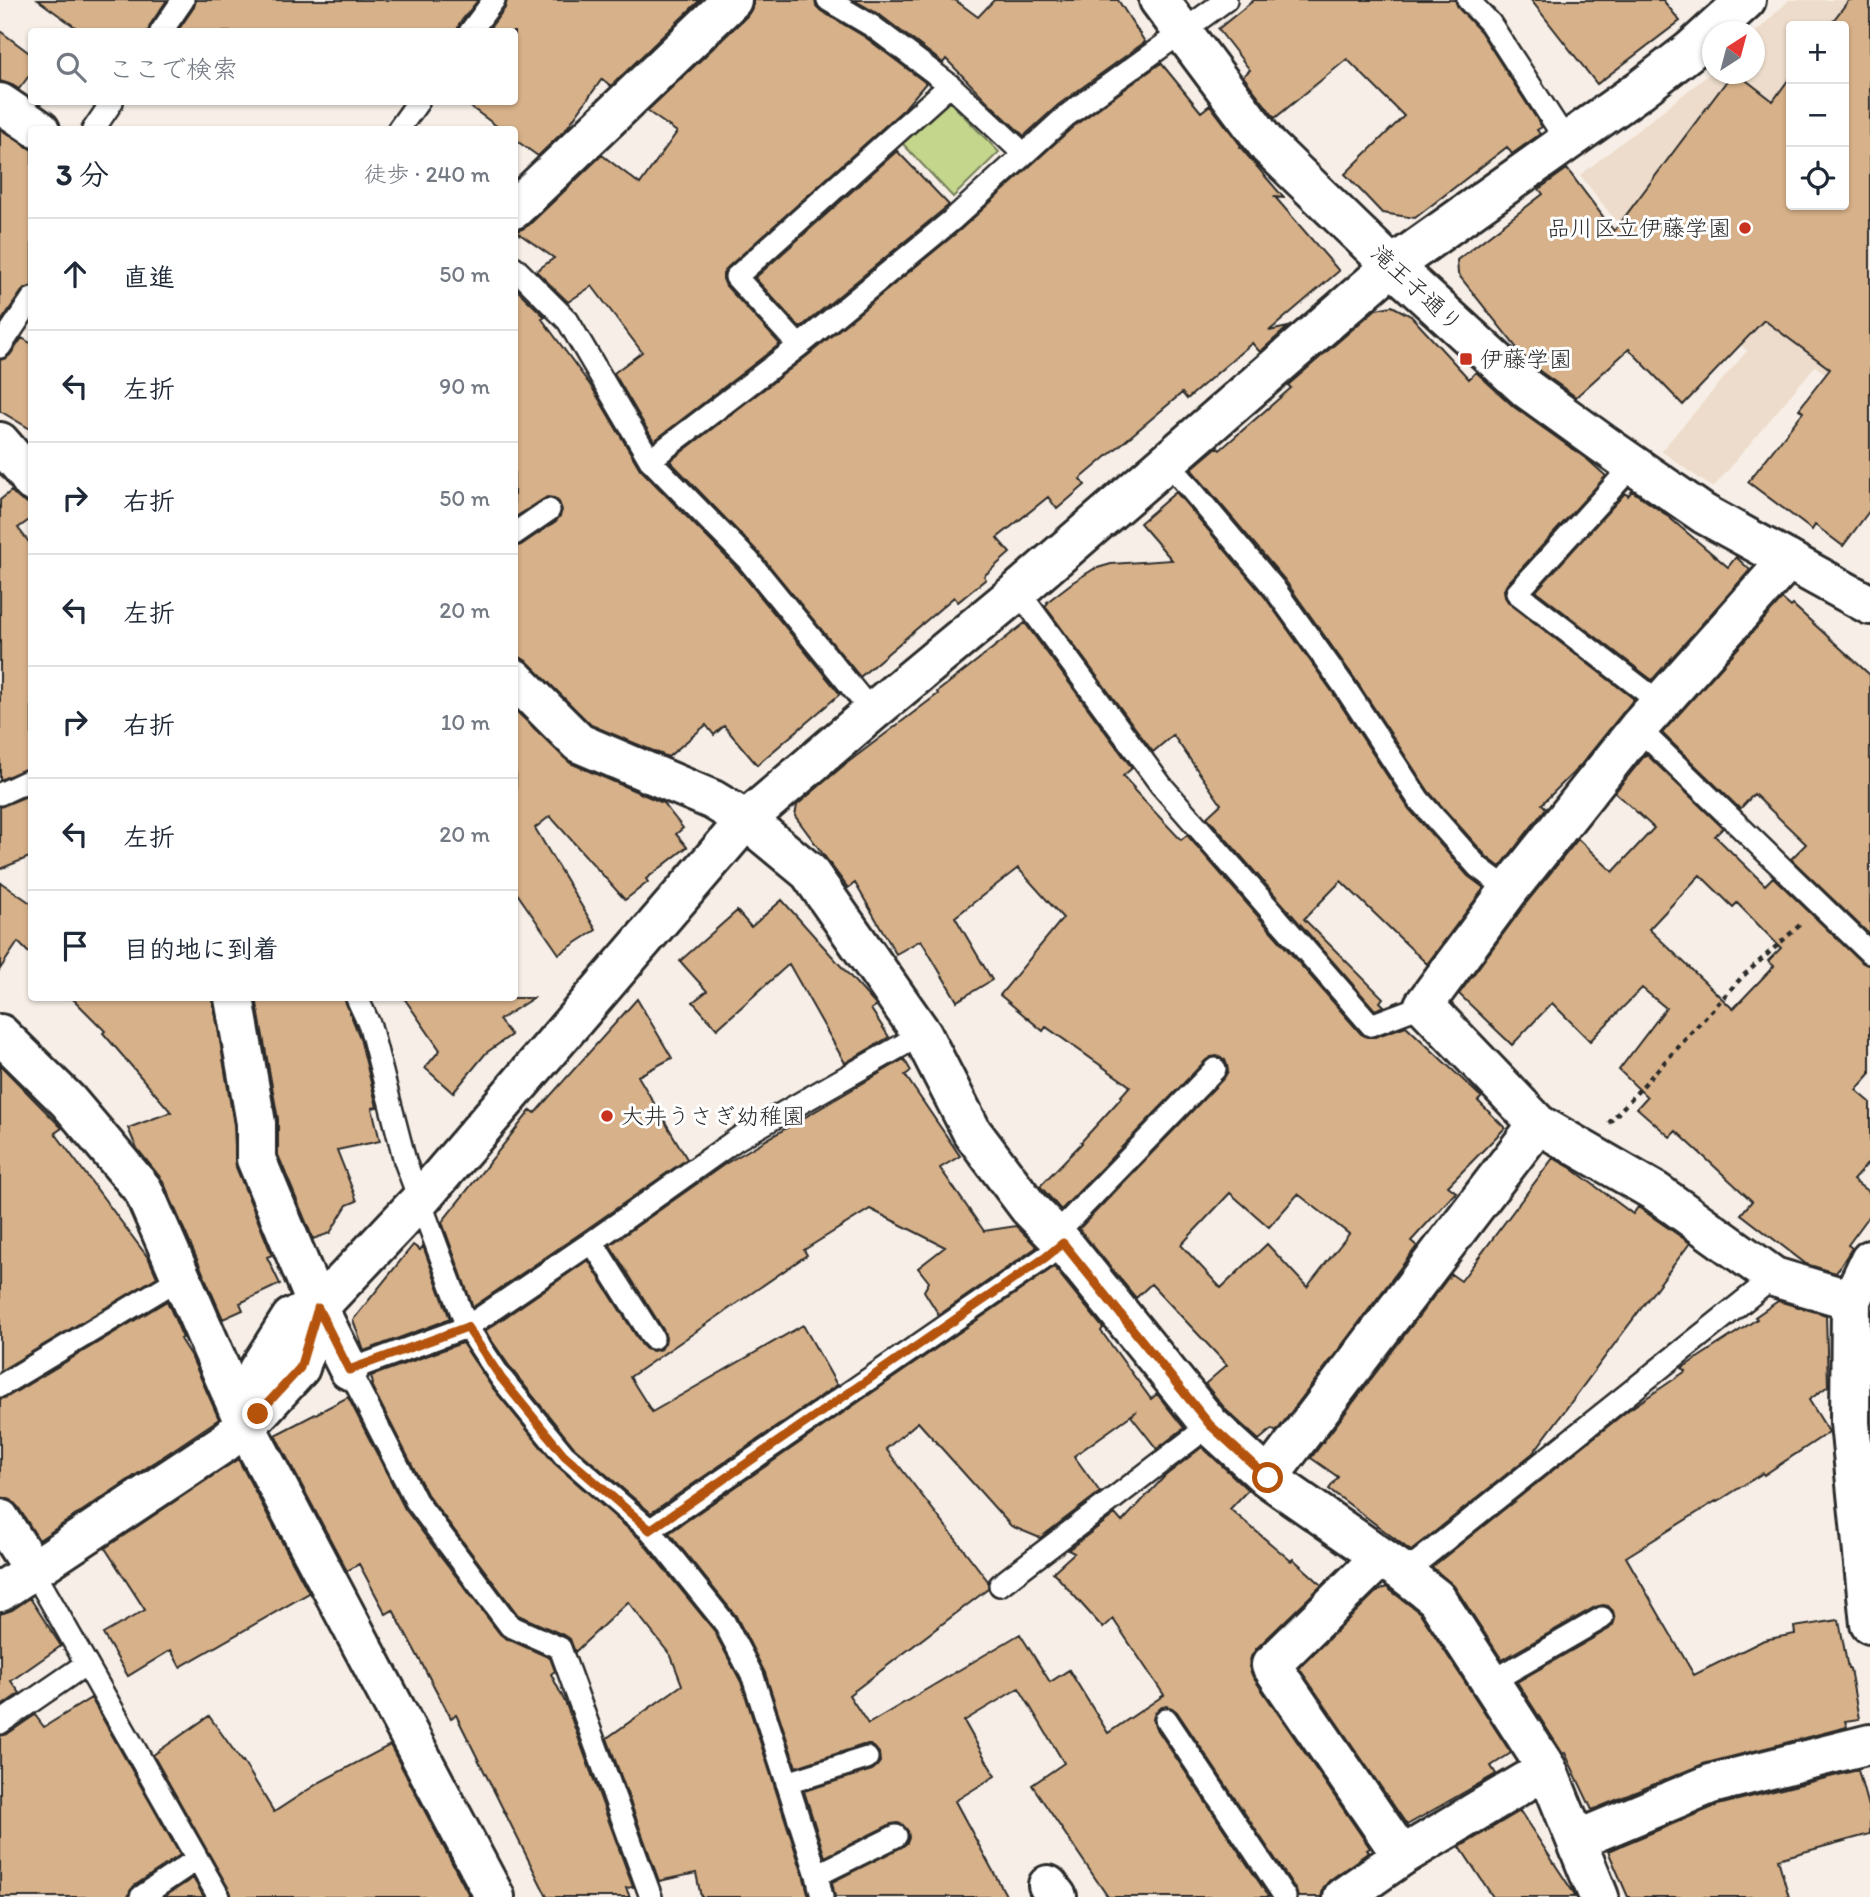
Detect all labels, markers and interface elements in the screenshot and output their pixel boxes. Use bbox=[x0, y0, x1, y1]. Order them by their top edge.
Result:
north arrow bbox=[1702, 21, 1765, 84]
map controls bbox=[1786, 21, 1849, 210]
button: + bbox=[1786, 21, 1849, 84]
search box bbox=[28, 28, 518, 105]
icon: search bbox=[52, 48, 90, 86]
text: ここで検索 bbox=[108, 53, 238, 85]
button: − bbox=[1786, 84, 1849, 147]
button: locate bbox=[1786, 147, 1849, 210]
text: 3 分 bbox=[56, 156, 109, 193]
text: 徒歩 · 240 m bbox=[364, 160, 490, 188]
place label: 品川区立伊藤学園 bbox=[1547, 214, 1731, 242]
marker: 品川区立伊藤学園 bbox=[1737, 220, 1753, 236]
street label: 滝王子通り bbox=[1365, 239, 1469, 337]
icon: ahead bbox=[56, 255, 94, 293]
text: 50 m bbox=[439, 260, 490, 288]
text: 直進 bbox=[123, 261, 175, 293]
place label: 伊藤学園 bbox=[1480, 345, 1572, 373]
marker: 伊藤学園 bbox=[1458, 351, 1474, 367]
icon: left bbox=[56, 367, 94, 405]
text: 90 m bbox=[439, 372, 490, 400]
text: 左折 bbox=[123, 373, 175, 405]
icon: right bbox=[56, 479, 94, 517]
text: 50 m bbox=[439, 484, 490, 512]
text: 右折 bbox=[123, 485, 175, 517]
icon: left bbox=[56, 591, 94, 629]
text: 20 m bbox=[439, 596, 490, 624]
text: 左折 bbox=[123, 597, 175, 629]
icon: right bbox=[56, 703, 94, 741]
text: 10 m bbox=[441, 708, 490, 736]
text: 右折 bbox=[123, 709, 175, 741]
icon: left bbox=[56, 815, 94, 853]
text: 20 m bbox=[439, 820, 490, 848]
text: 左折 bbox=[123, 821, 175, 853]
icon: arrive bbox=[56, 927, 94, 965]
text: 目的地に到着 bbox=[123, 933, 279, 965]
place label: 大井うさぎ幼稚園 bbox=[621, 1102, 805, 1130]
marker: 大井うさぎ幼稚園 bbox=[599, 1108, 615, 1124]
route end bbox=[242, 1398, 273, 1429]
route start bbox=[1252, 1462, 1283, 1493]

